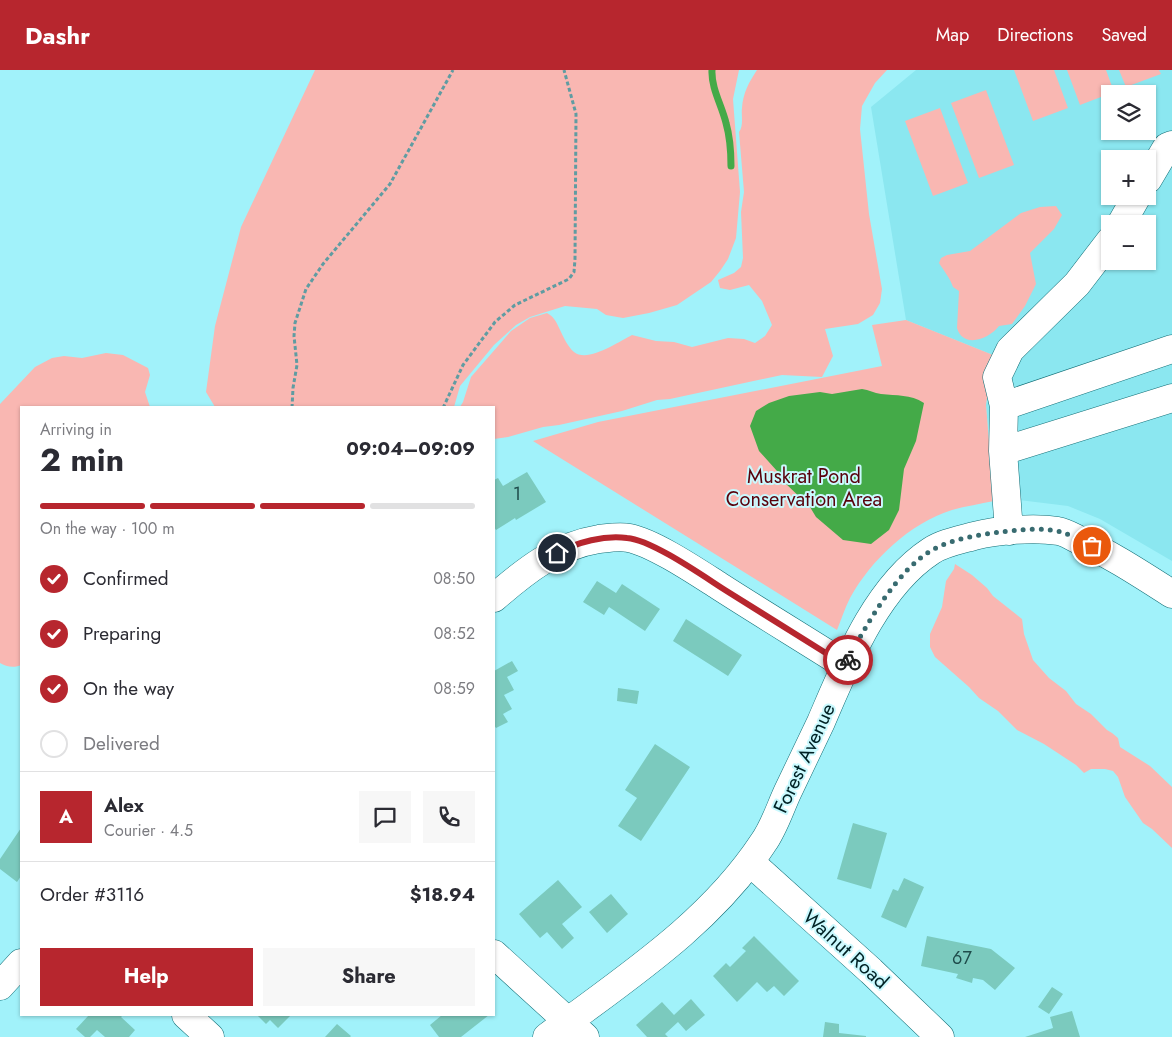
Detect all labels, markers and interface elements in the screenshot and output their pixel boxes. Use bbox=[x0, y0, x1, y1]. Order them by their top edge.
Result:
text: Dashr bbox=[25, 18, 90, 53]
text: Map bbox=[936, 22, 969, 48]
text: Directions bbox=[997, 22, 1073, 48]
text: Saved bbox=[1101, 22, 1147, 48]
map controls bbox=[1101, 85, 1156, 270]
button: layers bbox=[1101, 85, 1156, 140]
button: + bbox=[1101, 150, 1156, 205]
button: − bbox=[1101, 215, 1156, 270]
text: Arriving in bbox=[40, 418, 112, 441]
text: 09:04–09:09 bbox=[346, 435, 475, 462]
text: 2 min bbox=[40, 437, 124, 483]
park label: Muskrat Pond Conservation Area bbox=[726, 462, 882, 514]
house number: 1 bbox=[513, 481, 521, 507]
text: On the way · 100 m bbox=[40, 517, 175, 540]
pin bbox=[1071, 525, 1113, 567]
pin bbox=[536, 532, 578, 574]
icon: bag bbox=[1078, 532, 1106, 560]
icon: home bbox=[543, 539, 571, 567]
icon: check bbox=[40, 565, 68, 593]
text: Confirmed bbox=[83, 565, 169, 592]
text: 08:50 bbox=[433, 567, 475, 590]
icon: check bbox=[40, 620, 68, 648]
text: Preparing bbox=[83, 620, 161, 647]
text: 08:52 bbox=[434, 622, 475, 645]
courier bbox=[823, 635, 873, 685]
icon: bike bbox=[834, 646, 862, 674]
icon: check bbox=[40, 675, 68, 703]
text: On the way bbox=[83, 675, 174, 702]
text: 08:59 bbox=[434, 677, 475, 700]
street label: Forest Avenue bbox=[766, 698, 843, 818]
text: Delivered bbox=[83, 730, 160, 757]
button: chat bbox=[359, 791, 411, 843]
button: phone bbox=[423, 791, 475, 843]
text: Alex bbox=[104, 792, 144, 819]
text: A bbox=[59, 803, 73, 830]
text: Courier · 4.5 bbox=[104, 819, 193, 842]
text: Order #3116 bbox=[40, 881, 144, 908]
text: $18.94 bbox=[410, 881, 475, 908]
street label: Walnut Road bbox=[796, 903, 895, 996]
house number: 67 bbox=[952, 945, 972, 971]
button: Help bbox=[40, 948, 253, 1006]
button: Share bbox=[263, 948, 475, 1006]

